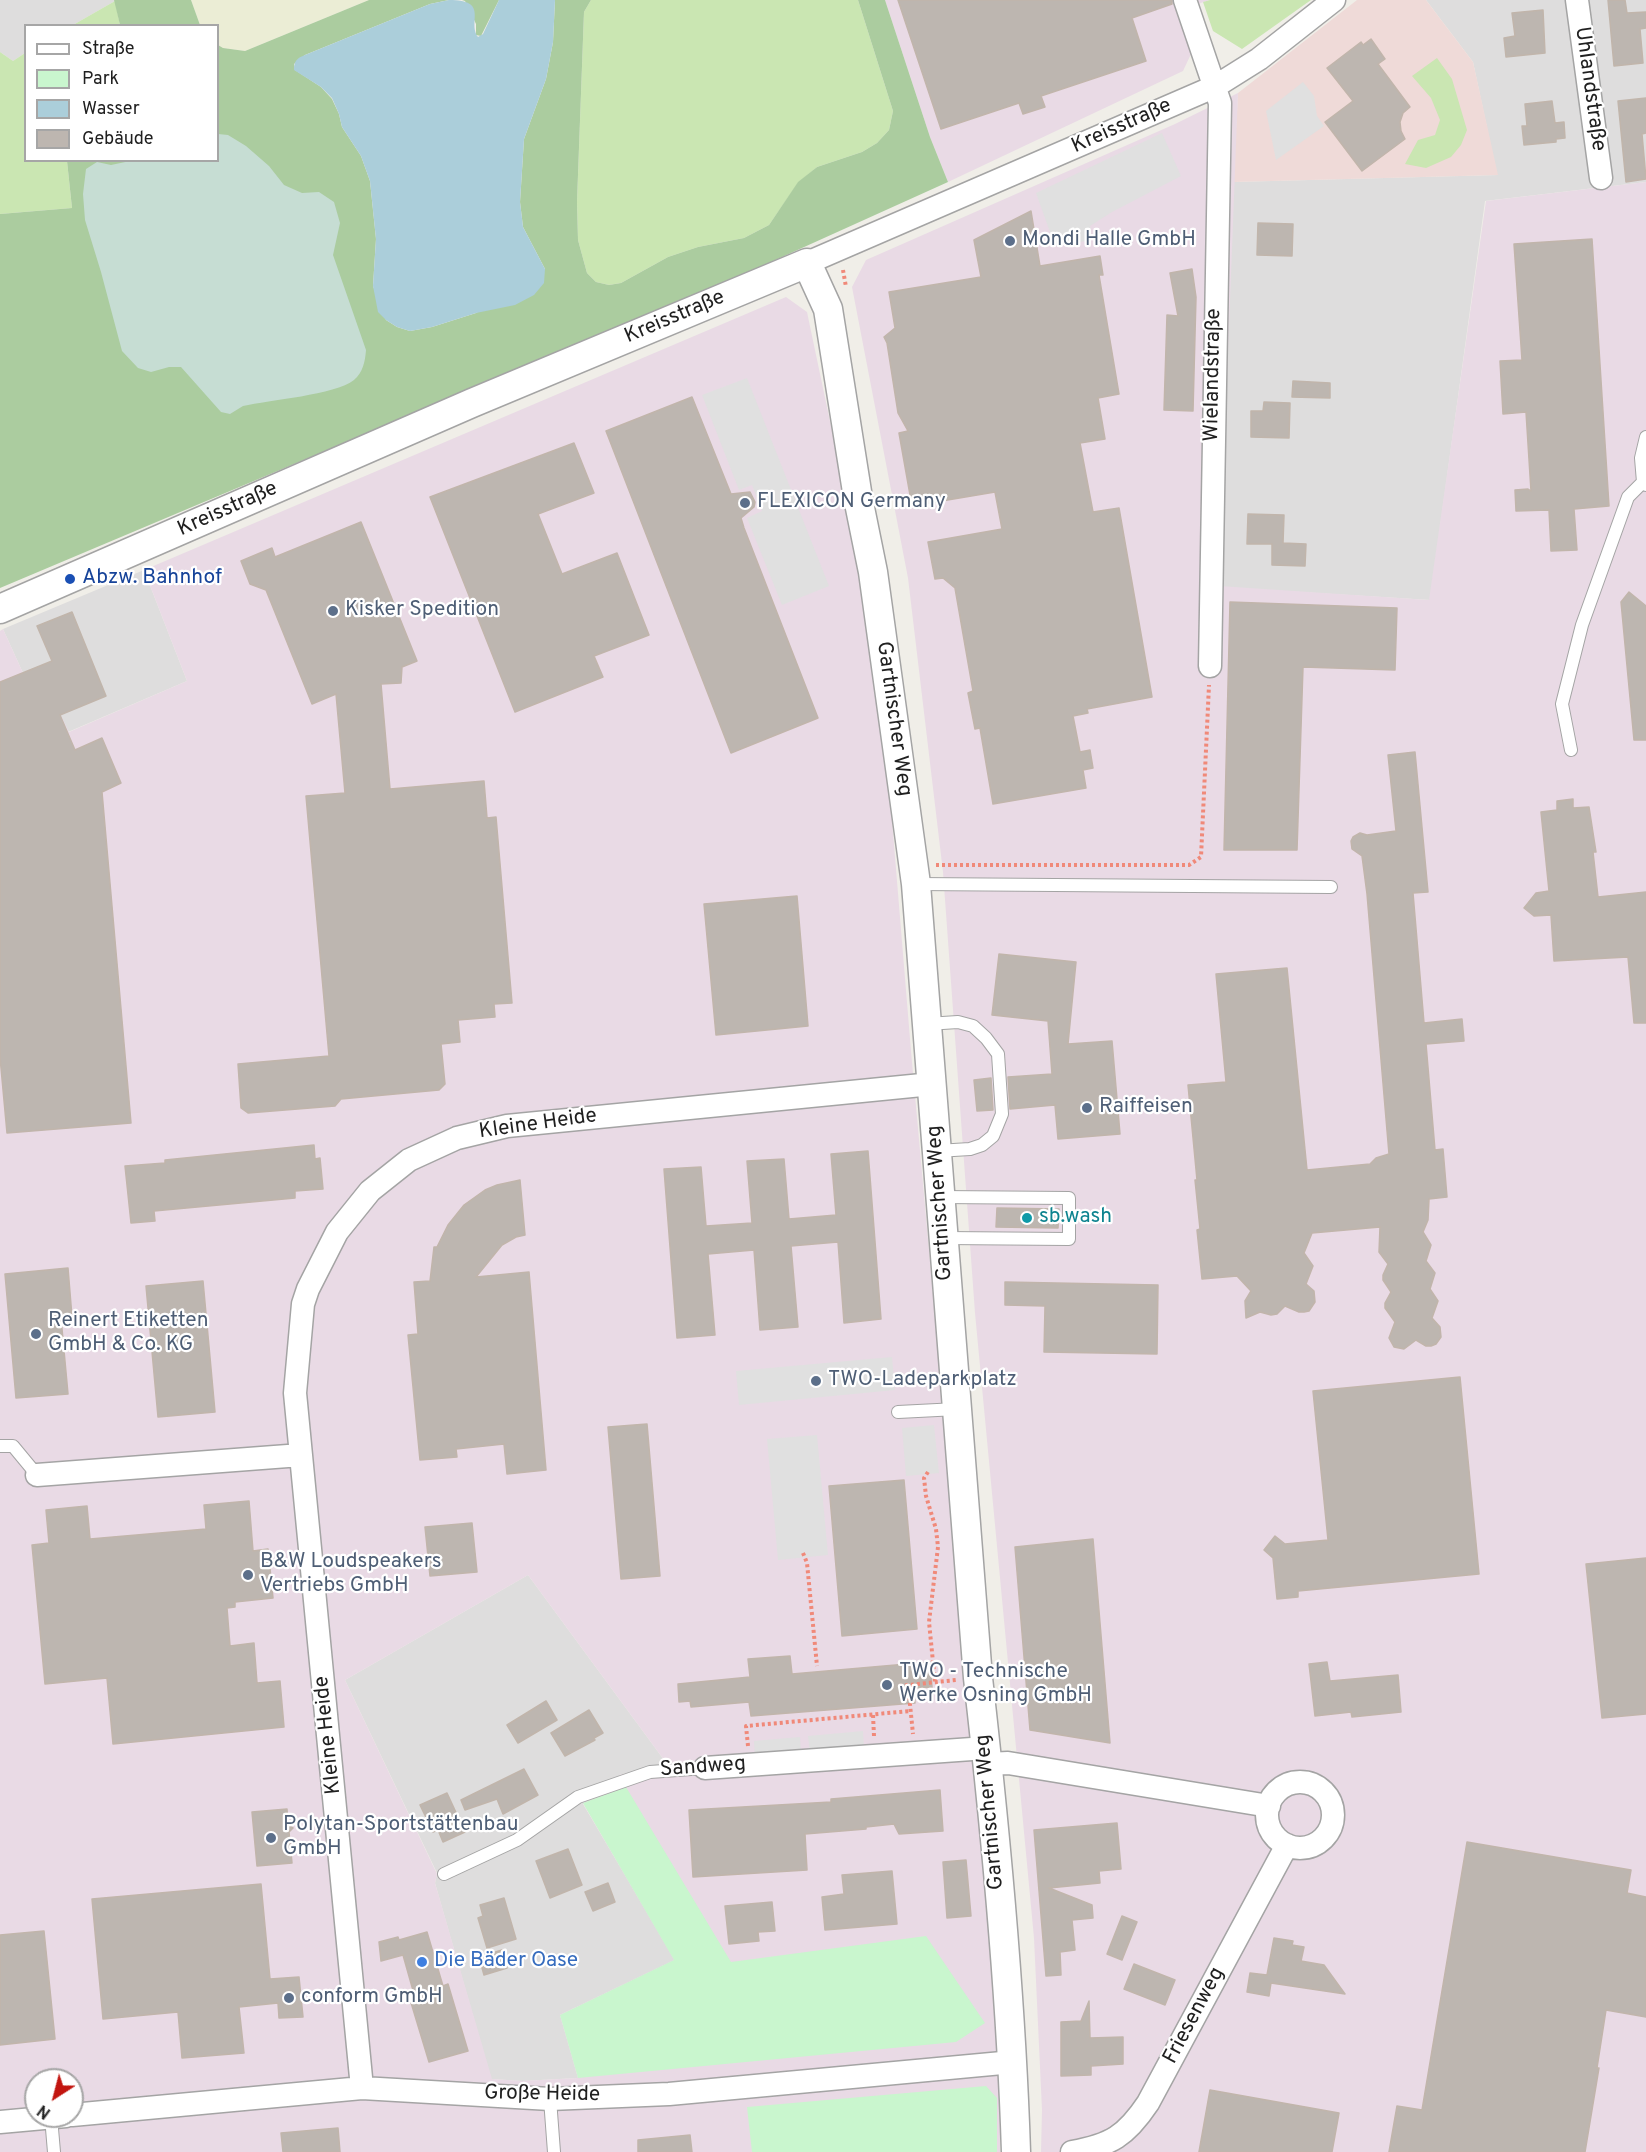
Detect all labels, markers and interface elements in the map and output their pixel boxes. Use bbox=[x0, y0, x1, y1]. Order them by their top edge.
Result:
legend bbox=[24, 24, 219, 162]
street label: Uhlandstraße bbox=[1568, 25, 1610, 153]
text: Straße bbox=[82, 38, 134, 61]
text: Park bbox=[82, 68, 119, 91]
street label: Kreisstraße bbox=[1068, 94, 1176, 160]
text: Wasser bbox=[82, 98, 140, 121]
text: Gebäude bbox=[82, 128, 154, 151]
place label: Mondi Halle GmbH bbox=[1022, 228, 1196, 254]
marker: Mondi Halle GmbH bbox=[1003, 234, 1017, 248]
street label: Kreisstraße bbox=[621, 286, 729, 350]
street label: Wielandstraße bbox=[1200, 308, 1228, 442]
street label: Kreisstraße bbox=[174, 477, 282, 543]
place label: FLEXICON Germany bbox=[757, 490, 946, 516]
marker: FLEXICON Germany bbox=[738, 496, 752, 510]
place label: Abzw. Bahnhof bbox=[82, 566, 222, 592]
marker: Abzw. Bahnhof bbox=[63, 572, 77, 586]
place label: Kisker Spedition bbox=[345, 598, 499, 624]
marker: Kisker Spedition bbox=[326, 604, 340, 618]
street label: Gartnischer Weg bbox=[870, 640, 916, 798]
place label: Raiffeisen bbox=[1099, 1095, 1193, 1121]
marker: Raiffeisen bbox=[1080, 1101, 1094, 1115]
street label: Kleine Heide bbox=[477, 1104, 599, 1146]
street label: Gartnischer Weg bbox=[923, 1124, 959, 1282]
place label: sb.wash bbox=[1039, 1205, 1112, 1231]
marker: sb.wash bbox=[1020, 1211, 1034, 1225]
place label: Reinert Etiketten GmbH & Co. KG bbox=[48, 1309, 209, 1359]
marker: Reinert Etiketten GmbH & Co. KG bbox=[29, 1327, 43, 1341]
place label: TWO-Ladeparkplatz bbox=[828, 1368, 1017, 1394]
marker: TWO-Ladeparkplatz bbox=[809, 1374, 823, 1388]
place label: B&W Loudspeakers Vertriebs GmbH bbox=[260, 1550, 442, 1600]
marker: B&W Loudspeakers Vertriebs GmbH bbox=[241, 1568, 255, 1582]
place label: TWO - Technische Werke Osning GmbH bbox=[899, 1660, 1092, 1710]
street label: Kleine Heide bbox=[310, 1675, 348, 1795]
marker: TWO - Technische Werke Osning GmbH bbox=[880, 1678, 894, 1692]
street label: Gartnischer Weg bbox=[972, 1733, 1010, 1891]
street label: Sandweg bbox=[659, 1752, 747, 1784]
place label: Polytan-Sportstättenbau GmbH bbox=[283, 1813, 518, 1863]
marker: Polytan-Sportstättenbau GmbH bbox=[264, 1831, 278, 1845]
place label: Die Bäder Oase bbox=[434, 1949, 578, 1975]
marker: Die Bäder Oase bbox=[415, 1955, 429, 1969]
street label: Friesenweg bbox=[1159, 1963, 1231, 2069]
place label: conform GmbH bbox=[301, 1985, 443, 2011]
marker: conform GmbH bbox=[282, 1991, 296, 2005]
north arrow bbox=[24, 2068, 84, 2128]
street label: Große Heide bbox=[484, 2081, 600, 2109]
text: N bbox=[34, 2099, 55, 2122]

